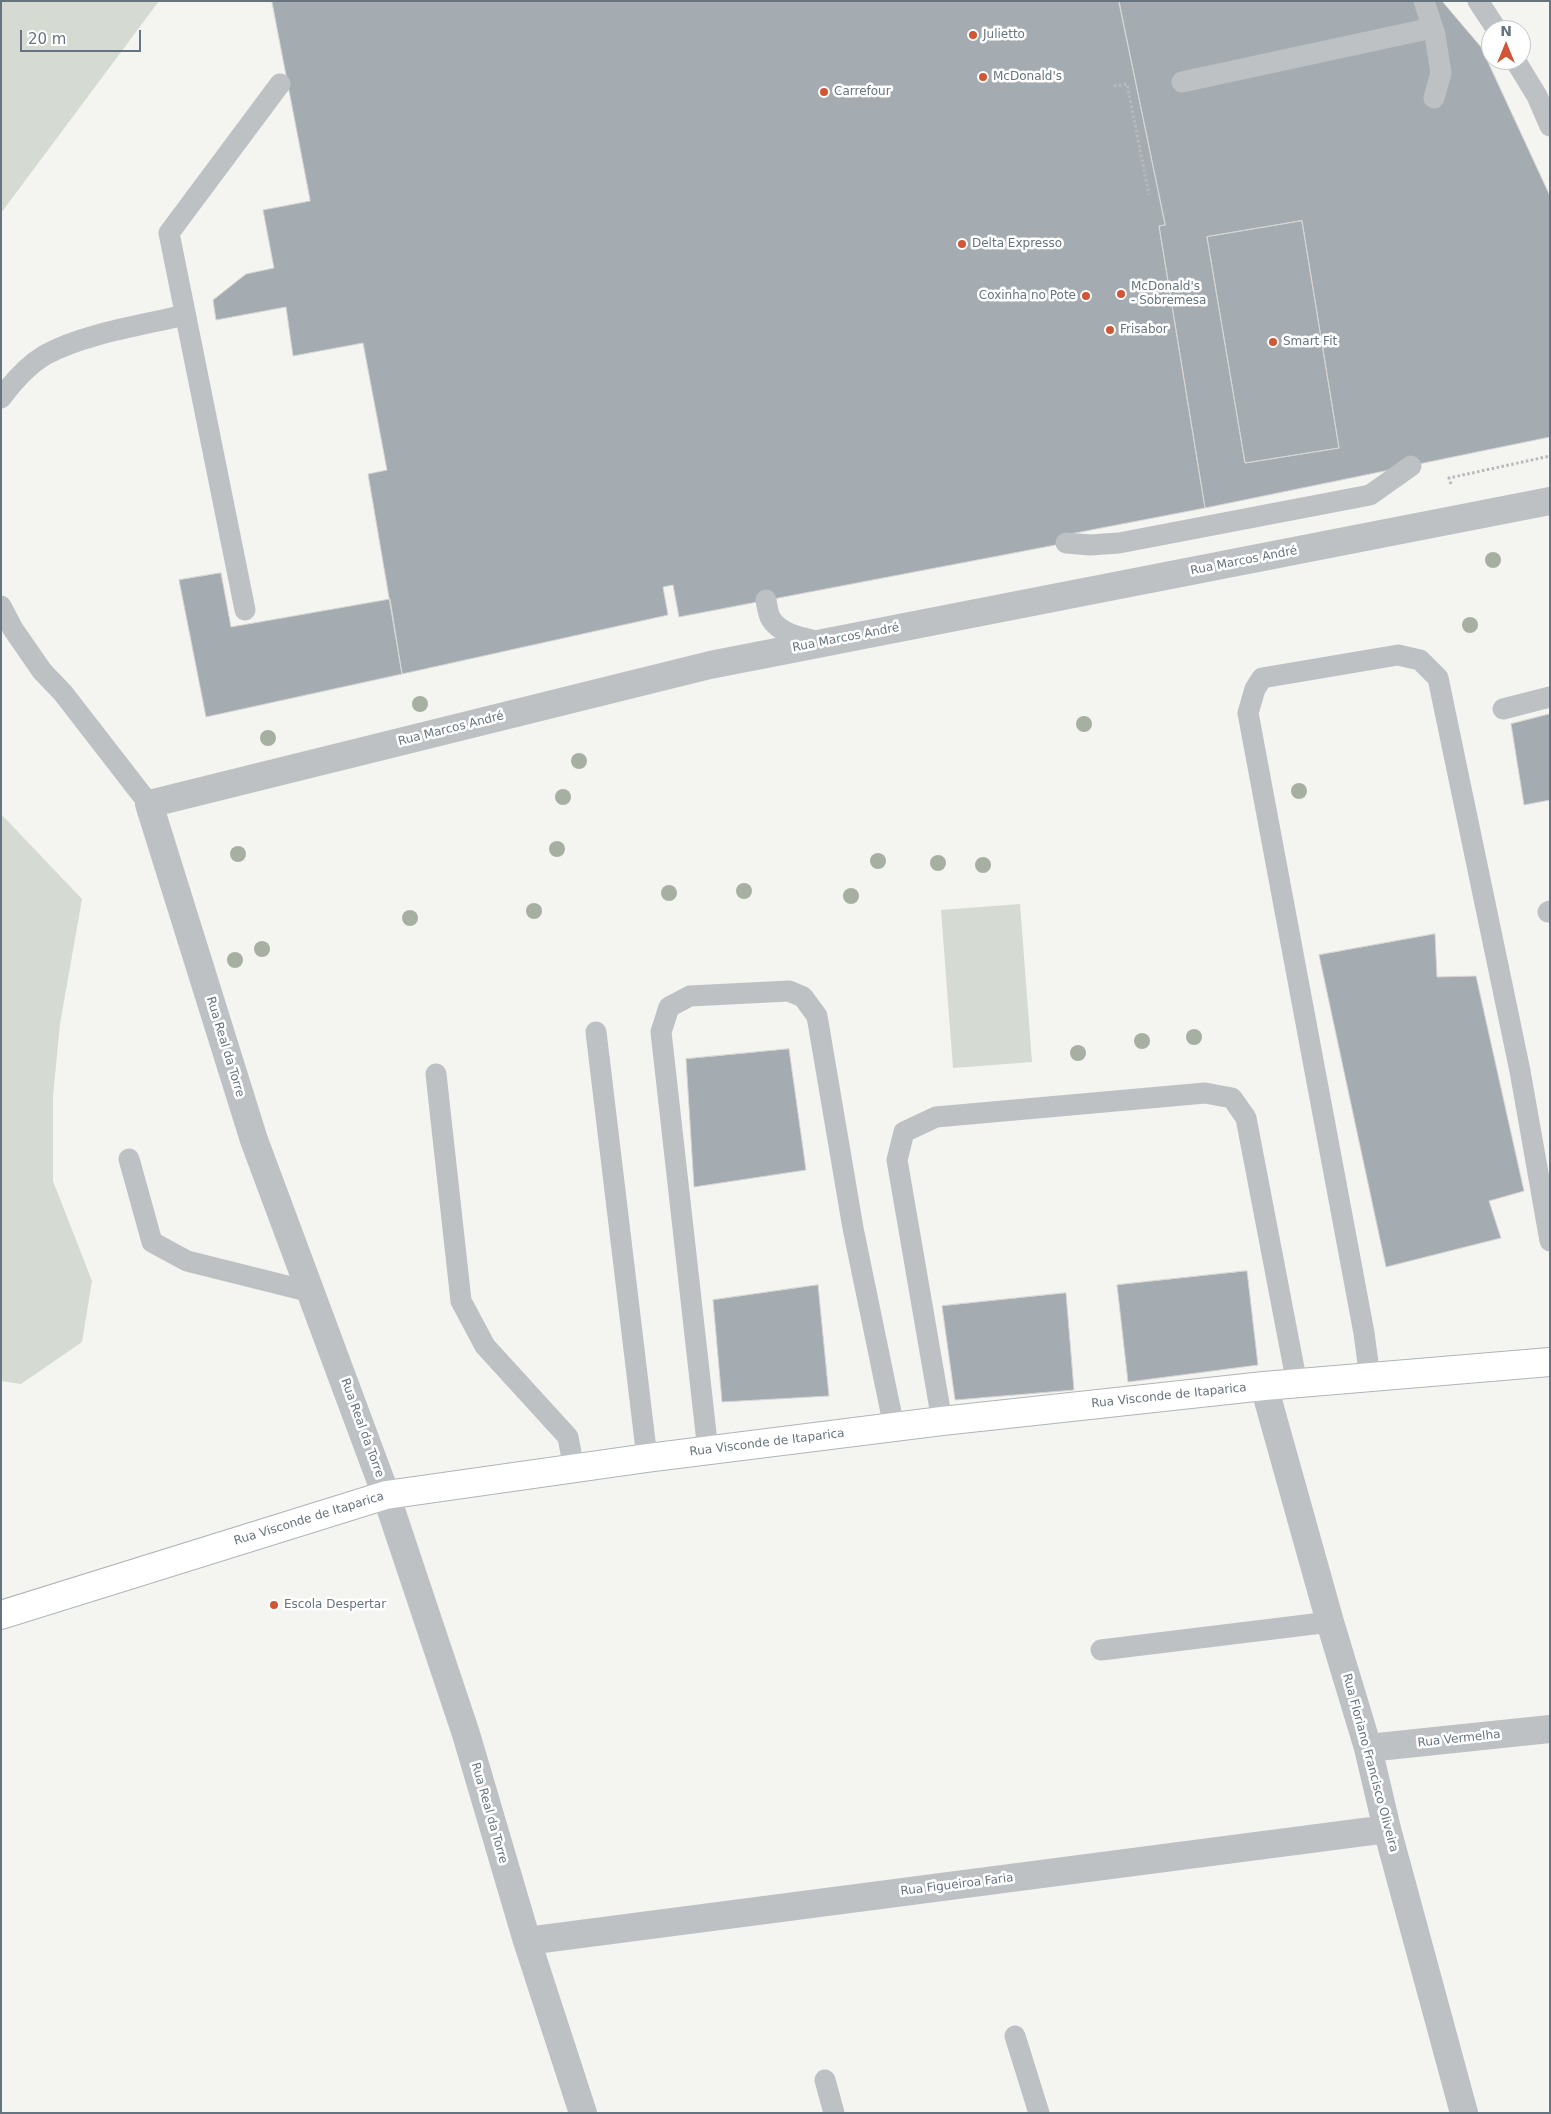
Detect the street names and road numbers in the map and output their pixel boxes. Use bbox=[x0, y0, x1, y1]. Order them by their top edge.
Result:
street label: Rua Marcos André bbox=[1189, 544, 1299, 578]
street label: Rua Marcos André bbox=[791, 621, 901, 655]
street label: Rua Marcos André bbox=[397, 709, 505, 749]
street label: Rua Real da Torre bbox=[203, 995, 247, 1099]
street label: Rua Real da Torre bbox=[337, 1376, 387, 1480]
street label: Rua Visconde de Itaparica bbox=[1091, 1381, 1247, 1411]
street label: Rua Visconde de Itaparica bbox=[689, 1426, 845, 1460]
street label: Rua Visconde de Itaparica bbox=[232, 1489, 386, 1549]
street label: Rua Floriano Francisco Oliveira bbox=[1339, 1672, 1401, 1854]
street label: Rua Vermelha bbox=[1417, 1727, 1501, 1751]
street label: Rua Real da Torre bbox=[468, 1761, 510, 1865]
street label: Rua Figueiroa Faria bbox=[900, 1871, 1014, 1899]

